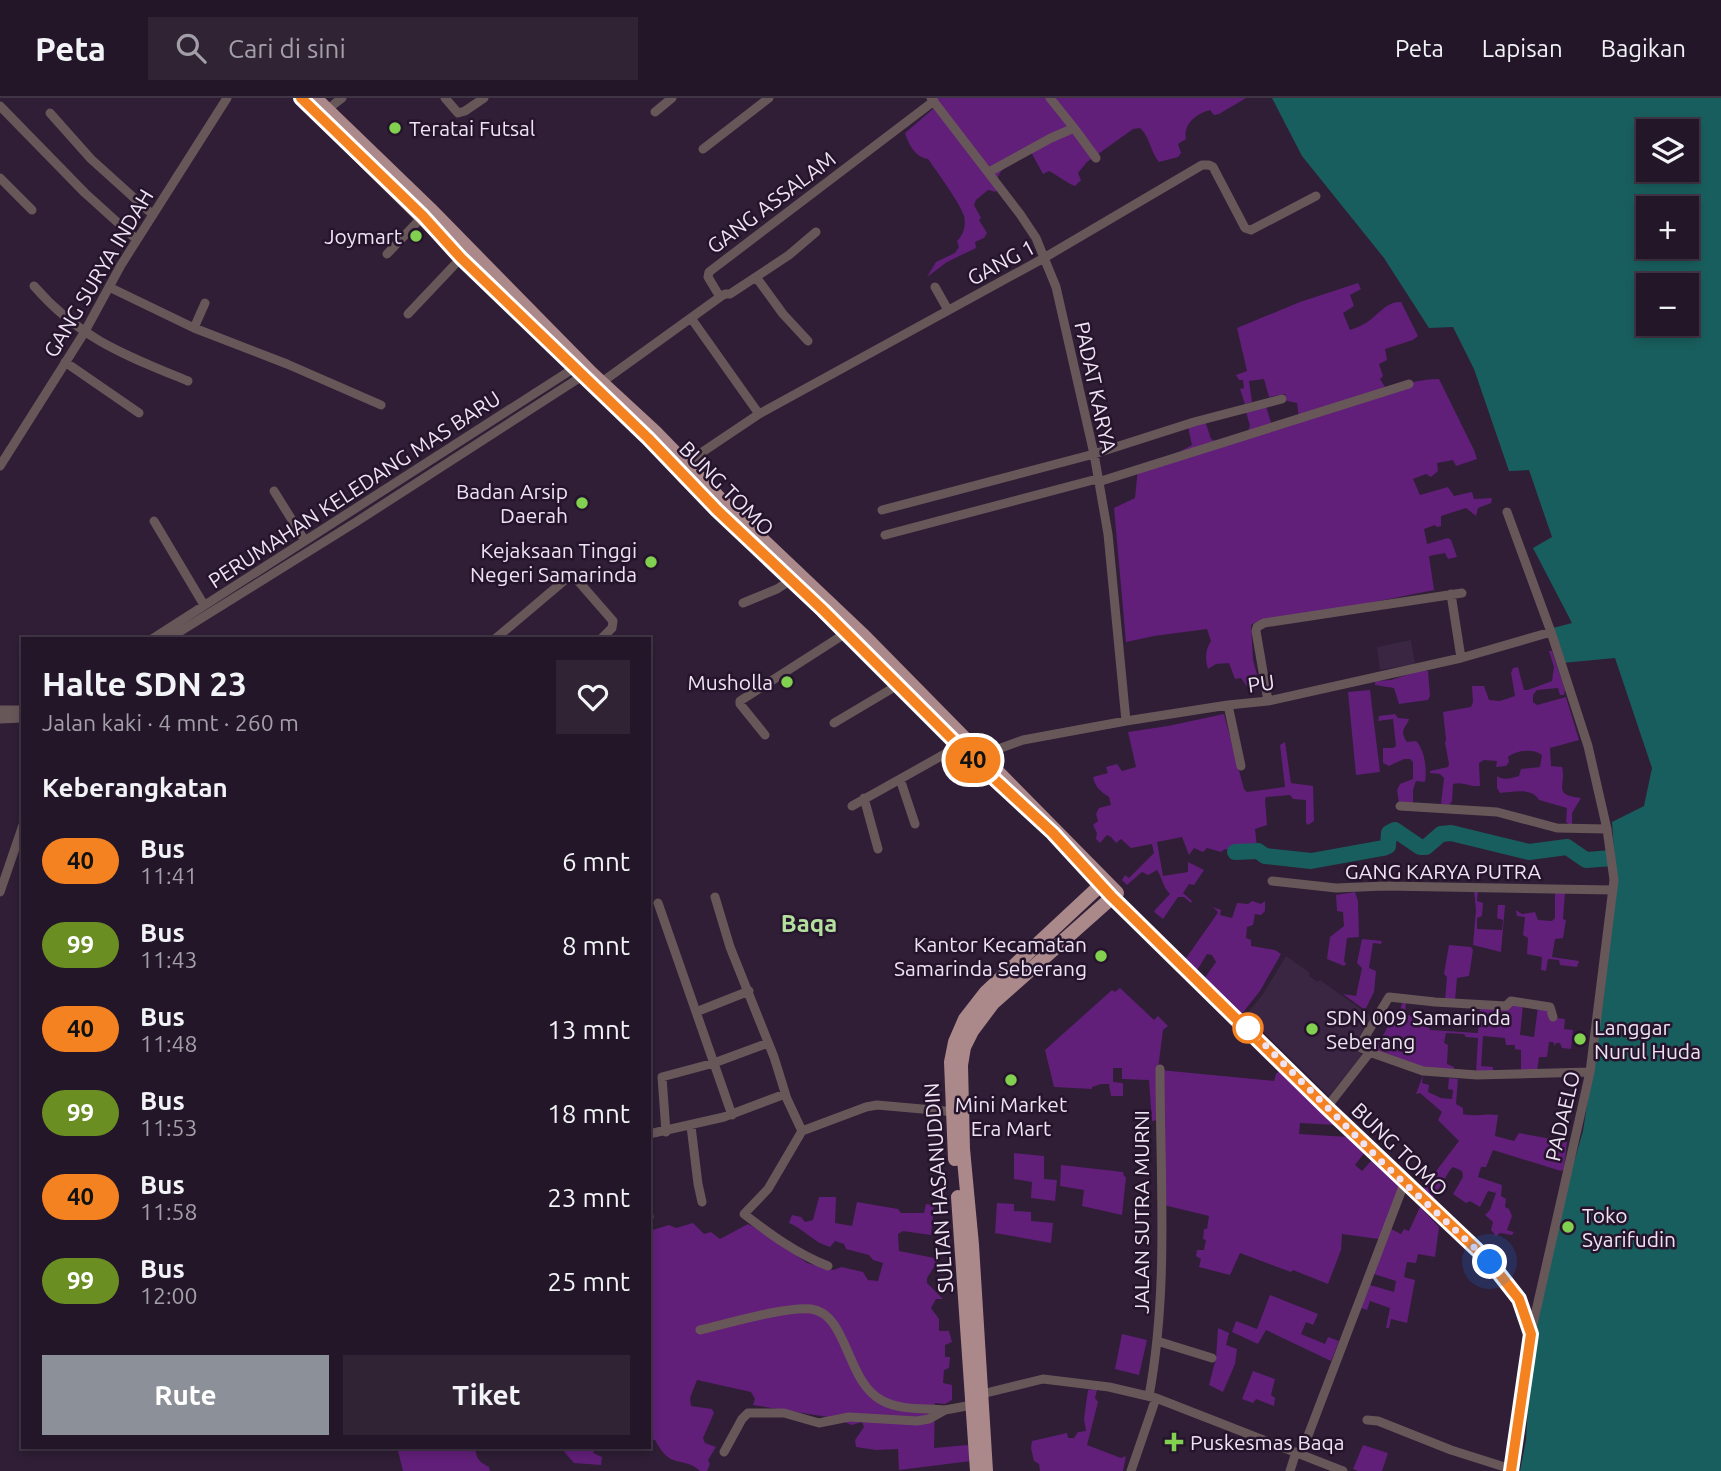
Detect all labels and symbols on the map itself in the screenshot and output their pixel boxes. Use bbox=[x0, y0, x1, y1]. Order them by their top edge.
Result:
place label: Teratai Futsal bbox=[409, 116, 535, 140]
marker: Teratai Futsal bbox=[387, 120, 403, 136]
street label: GANG ASSALAM bbox=[702, 146, 840, 258]
street label: GANG SURYA INDAH bbox=[38, 185, 158, 361]
place label: Joymart bbox=[324, 224, 402, 248]
marker: Joymart bbox=[408, 228, 424, 244]
street label: GANG 1 bbox=[963, 234, 1039, 290]
street label: PADAT KARYA bbox=[1070, 319, 1122, 455]
street label: PERUMAHAN KELEDANG MAS BARU bbox=[204, 385, 504, 593]
street label: BUNG TOMO bbox=[675, 436, 779, 540]
place label: Badan Arsip Daerah bbox=[456, 479, 568, 527]
marker: Badan Arsip Daerah bbox=[574, 495, 590, 511]
place label: Kejaksaan Tinggi Negeri Samarinda bbox=[470, 538, 637, 586]
marker: Kejaksaan Tinggi Negeri Samarinda bbox=[643, 554, 659, 570]
street label: PU bbox=[1246, 669, 1276, 697]
place label: Musholla bbox=[688, 670, 773, 694]
marker: Musholla bbox=[779, 674, 795, 690]
line badge: 40 bbox=[942, 737, 1004, 783]
street label: GANG KARYA PUTRA bbox=[1345, 859, 1542, 883]
district label: Baqa bbox=[781, 910, 837, 937]
place label: Kantor Kecamatan Samarinda Seberang bbox=[894, 932, 1087, 980]
marker: Kantor Kecamatan Samarinda Seberang bbox=[1093, 948, 1109, 964]
place label: SDN 009 Samarinda Seberang bbox=[1326, 1005, 1511, 1053]
unlabelled marker bbox=[1233, 1013, 1263, 1043]
place label: Langgar Nurul Huda bbox=[1594, 1015, 1701, 1063]
marker: SDN 009 Samarinda Seberang bbox=[1304, 1021, 1320, 1037]
marker: Langgar Nurul Huda bbox=[1572, 1031, 1588, 1047]
street label: PADAELO bbox=[1540, 1069, 1584, 1163]
marker: Mini Market Era Mart bbox=[1003, 1072, 1019, 1088]
street label: SULTAN HASANUDDIN bbox=[919, 1082, 957, 1294]
place label: Mini Market Era Mart bbox=[955, 1092, 1067, 1140]
street label: BUNG TOMO bbox=[1347, 1097, 1453, 1201]
street label: JALAN SUTRA MURNI bbox=[1129, 1110, 1153, 1314]
place label: Toko Syarifudin bbox=[1582, 1203, 1676, 1251]
marker: Toko Syarifudin bbox=[1560, 1219, 1576, 1235]
your location bbox=[1472, 1244, 1507, 1279]
place label: Puskesmas Baqa bbox=[1190, 1430, 1345, 1454]
marker: Puskesmas Baqa bbox=[1164, 1432, 1184, 1452]

